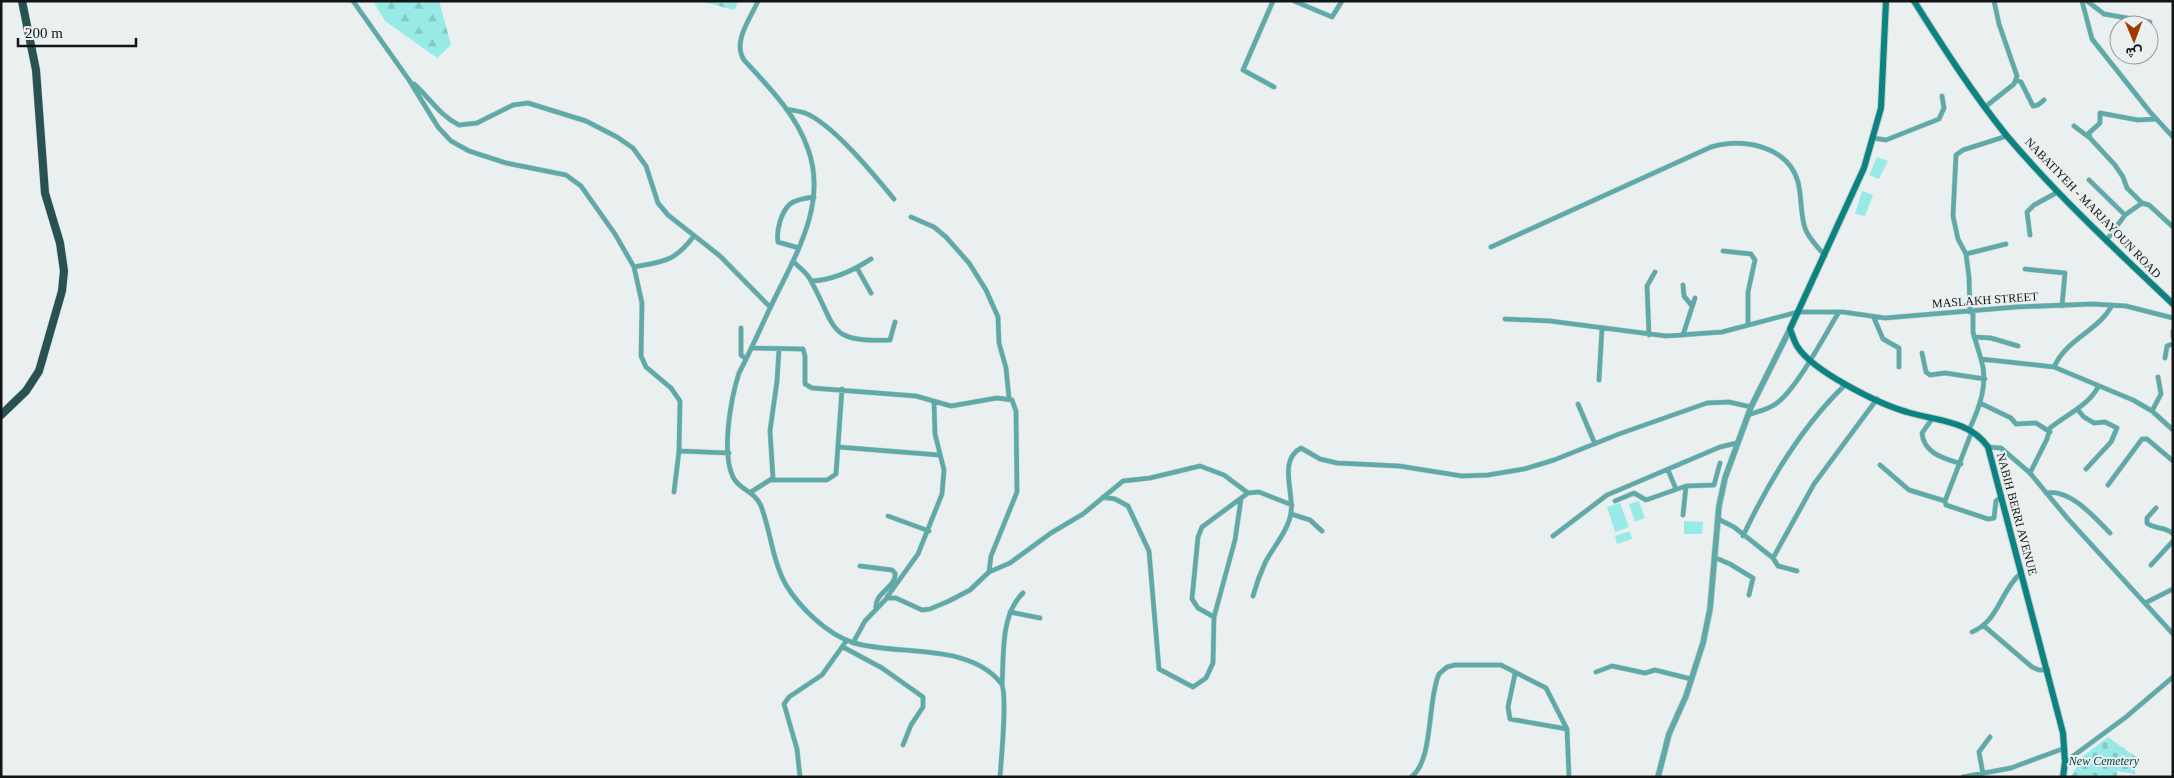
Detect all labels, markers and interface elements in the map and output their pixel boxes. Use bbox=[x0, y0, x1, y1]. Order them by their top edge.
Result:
scale bar bbox=[18, 15, 135, 47]
north arrow bbox=[2109, 15, 2159, 65]
text: 200 m bbox=[25, 25, 63, 41]
text: ش bbox=[2125, 44, 2143, 60]
street label: NABATIYEH - MARJAYOUN ROAD bbox=[2022, 135, 2164, 281]
street label: MASLAKH STREET bbox=[1931, 289, 2039, 311]
street label: NABIH BERRI AVENUE bbox=[1994, 451, 2040, 577]
park label: New Cemetery bbox=[2068, 754, 2140, 768]

